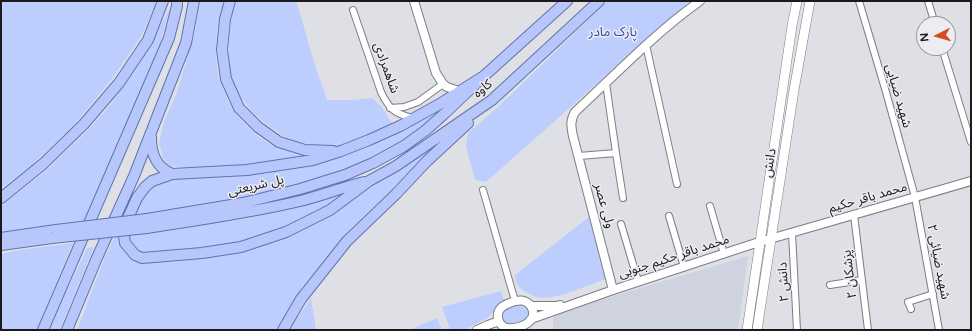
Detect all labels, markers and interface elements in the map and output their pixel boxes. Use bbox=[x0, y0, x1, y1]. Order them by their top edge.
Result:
north arrow bbox=[916, 16, 956, 56]
park label: پارک مادر bbox=[589, 25, 637, 41]
text: N bbox=[918, 32, 931, 42]
street label: شاهمرادی bbox=[370, 40, 402, 96]
street label: شهید ضیایی bbox=[881, 62, 915, 130]
street label: کاوه bbox=[470, 77, 496, 101]
street label: دانش bbox=[760, 147, 780, 179]
street label: پل شریعتی bbox=[227, 172, 285, 200]
street label: محمد باقر حکیم bbox=[827, 179, 909, 217]
street label: ولی عصر bbox=[590, 182, 618, 230]
street label: شهید ضیائی ۲ bbox=[923, 223, 953, 301]
street label: محمد باقر حکیم جنوبی bbox=[617, 232, 731, 282]
street label: پزشکان ۲ bbox=[839, 249, 861, 299]
street label: دانش ۲ bbox=[775, 262, 793, 302]

